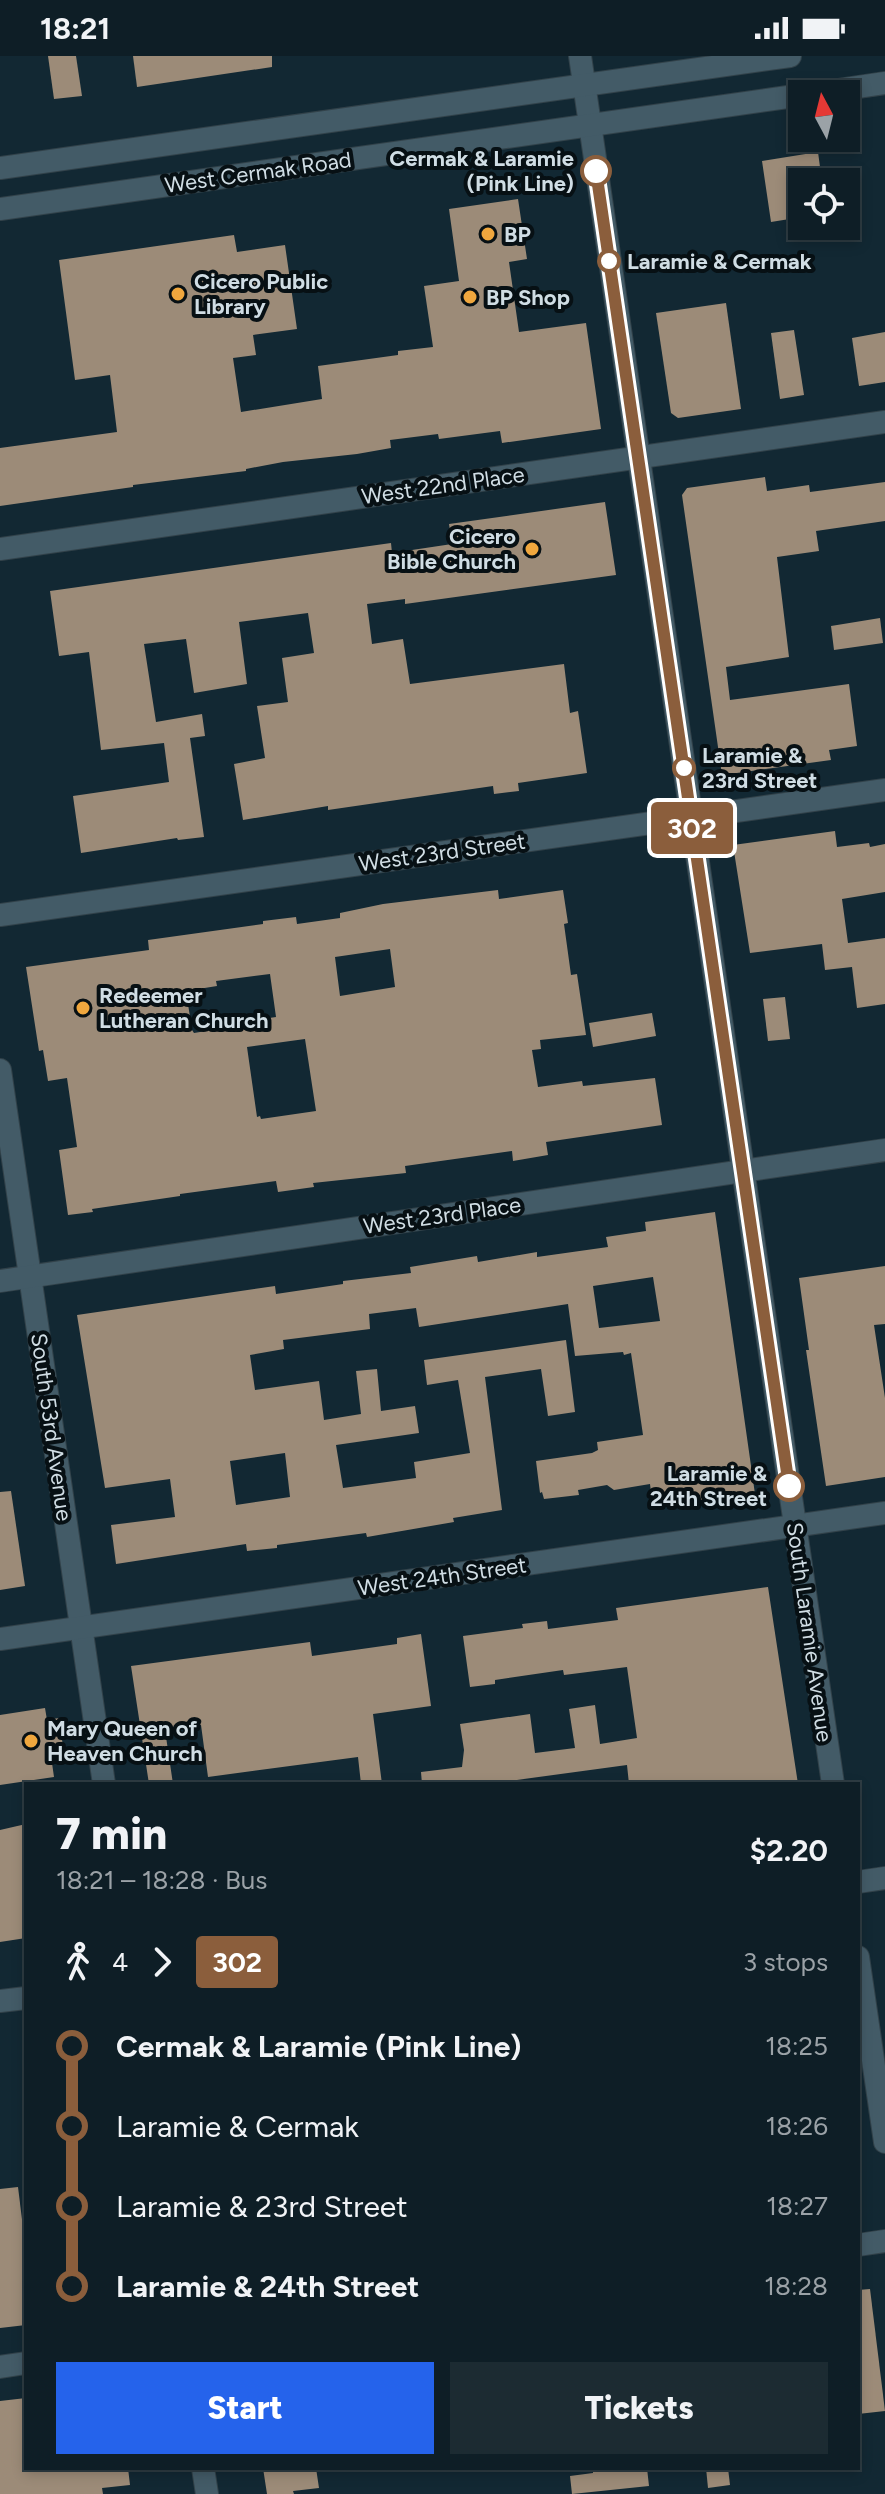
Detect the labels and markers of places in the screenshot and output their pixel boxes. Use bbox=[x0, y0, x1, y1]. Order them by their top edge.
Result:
place label: Cermak & Laramie (Pink Line) bbox=[389, 145, 574, 197]
marker: Cermak & Laramie (Pink Line) bbox=[581, 156, 611, 186]
place label: BP bbox=[504, 221, 531, 248]
marker: BP bbox=[479, 225, 497, 243]
place label: Laramie & Cermak bbox=[627, 248, 812, 275]
marker: Laramie & Cermak bbox=[598, 250, 620, 272]
place label: Cicero Public Library bbox=[194, 268, 328, 320]
place label: BP Shop bbox=[486, 284, 570, 311]
marker: Cicero Public Library bbox=[169, 285, 187, 303]
marker: BP Shop bbox=[461, 288, 479, 306]
place label: Cicero Bible Church bbox=[387, 523, 516, 575]
marker: Cicero Bible Church bbox=[523, 540, 541, 558]
place label: Laramie & 23rd Street bbox=[702, 742, 818, 794]
marker: Laramie & 23rd Street bbox=[673, 757, 695, 779]
place label: Redeemer Lutheran Church bbox=[99, 982, 269, 1034]
marker: Redeemer Lutheran Church bbox=[74, 999, 92, 1017]
place label: Laramie & 24th Street bbox=[650, 1460, 768, 1512]
marker: Laramie & 24th Street bbox=[774, 1471, 804, 1501]
place label: Mary Queen of Heaven Church bbox=[47, 1715, 203, 1767]
marker: Mary Queen of Heaven Church bbox=[22, 1732, 40, 1750]

